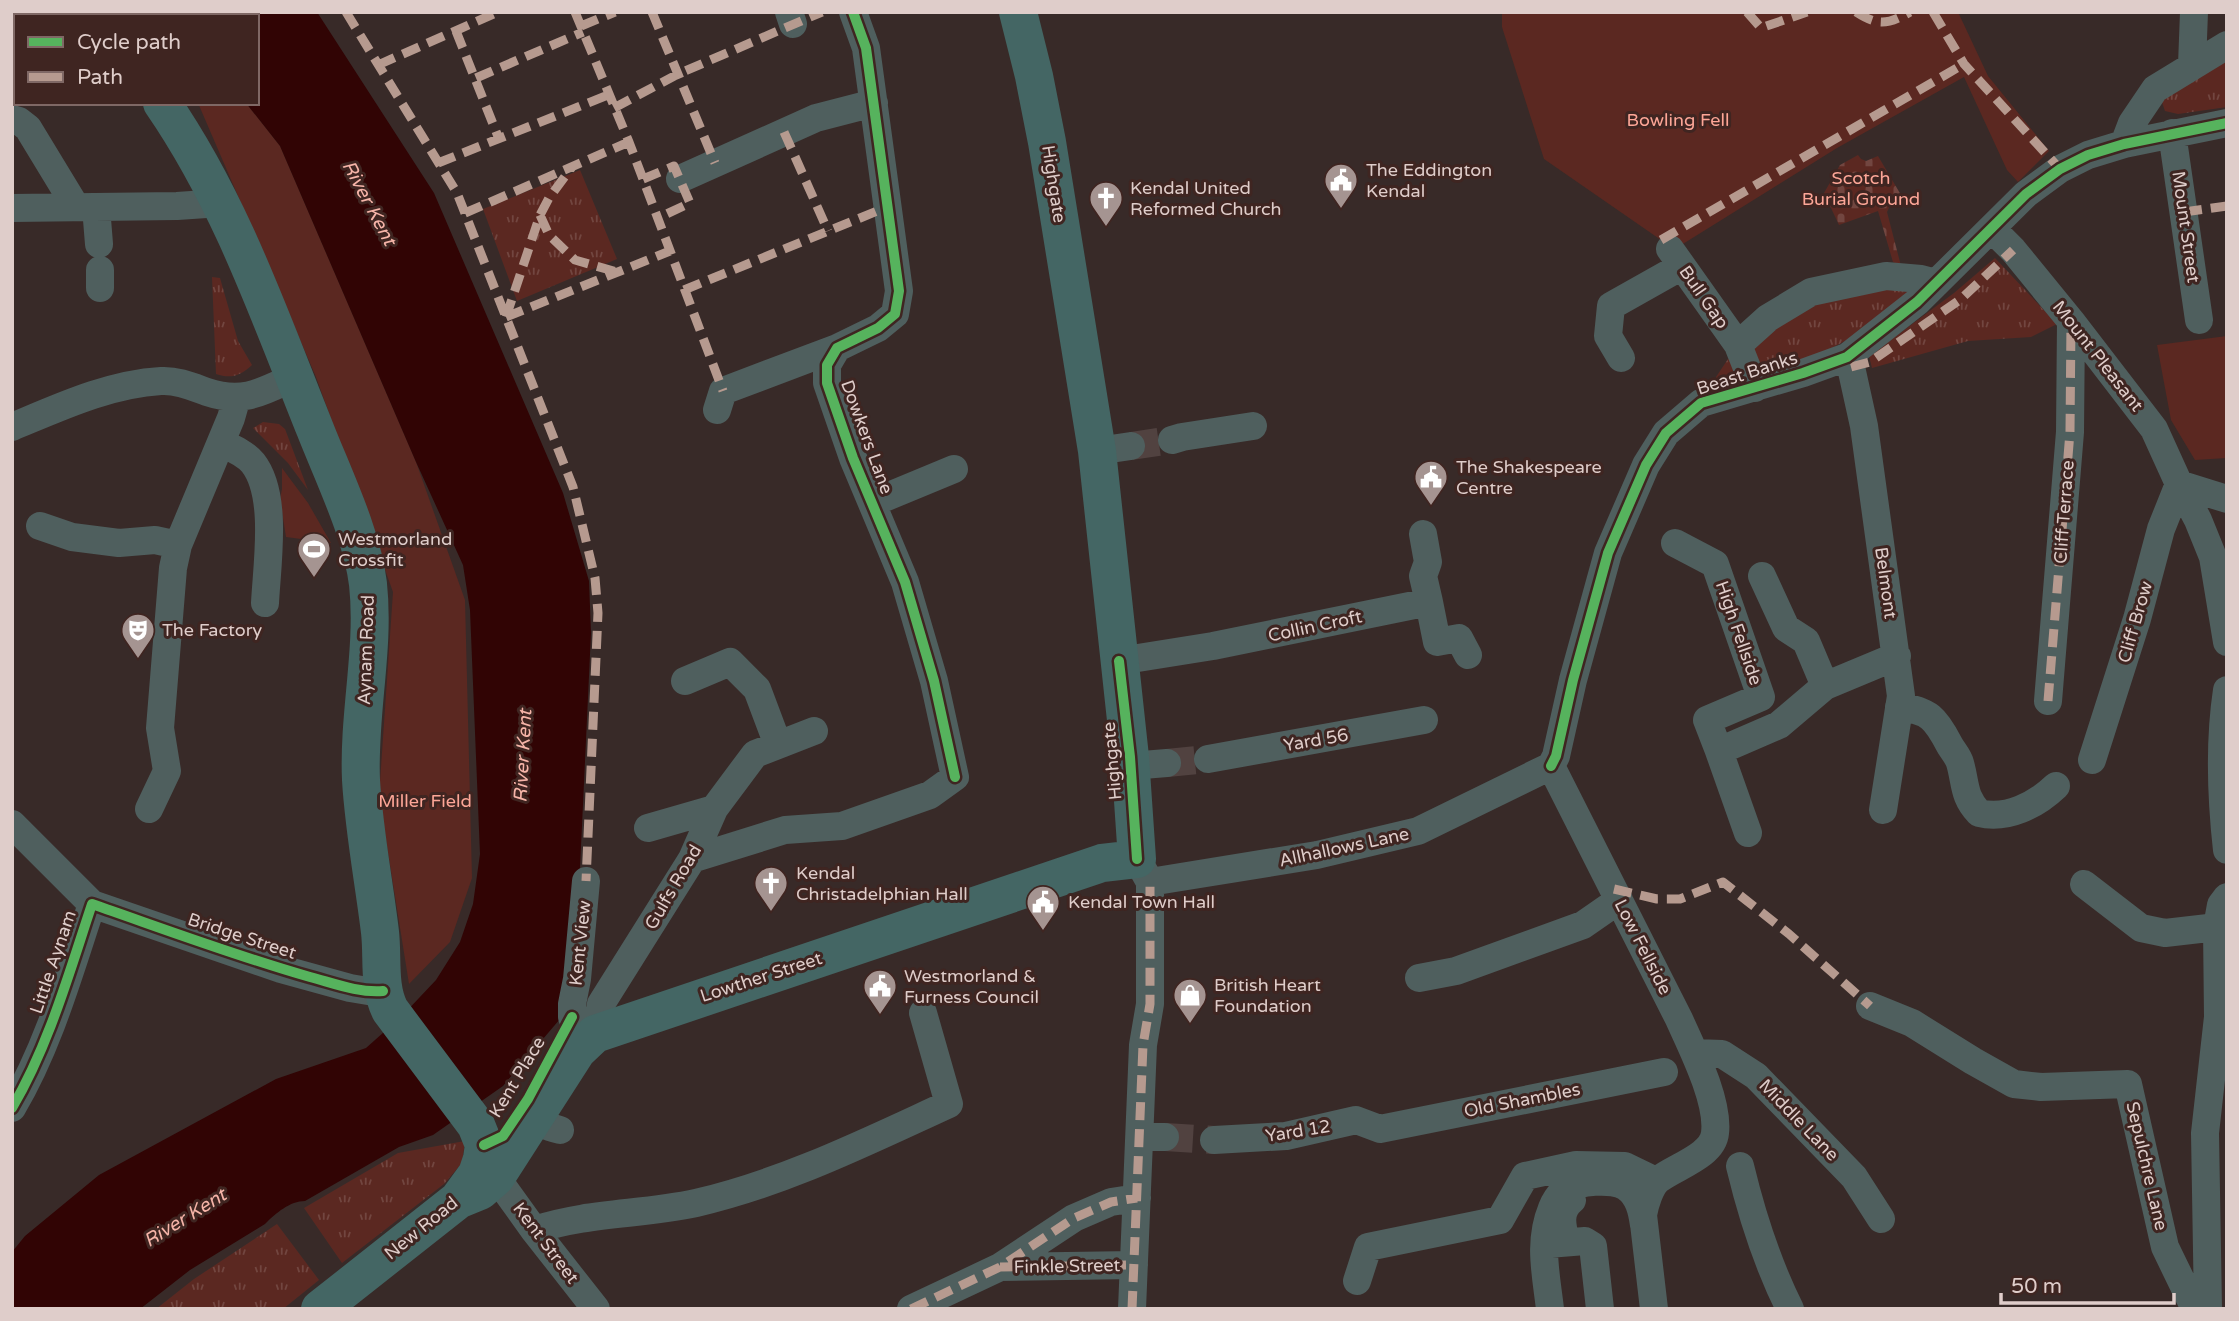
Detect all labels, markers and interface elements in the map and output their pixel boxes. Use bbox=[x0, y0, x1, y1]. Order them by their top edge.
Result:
legend bbox=[14, 14, 259, 105]
text: Cycle path bbox=[77, 30, 181, 55]
text: Path bbox=[77, 65, 123, 90]
park label: Bowling Fell bbox=[1627, 109, 1729, 131]
street label: Highgate bbox=[1037, 144, 1071, 224]
water label: River Kent bbox=[337, 157, 402, 252]
place label: The Eddington Kendal bbox=[1366, 159, 1492, 202]
public building icon: The Eddington Kendal bbox=[1322, 161, 1360, 210]
park label: Scotch Burial Ground bbox=[1802, 167, 1920, 210]
street label: Mount Street bbox=[2167, 170, 2205, 284]
place label: Kendal United Reformed Church bbox=[1130, 177, 1282, 220]
church icon: Kendal United Reformed Church bbox=[1087, 179, 1125, 228]
street label: Bull Gap bbox=[1674, 261, 1734, 333]
street label: Mount Pleasant bbox=[2048, 296, 2148, 416]
street label: Beast Banks bbox=[1694, 346, 1800, 400]
street label: Dowkers Lane bbox=[836, 377, 898, 497]
place label: The Shakespeare Centre bbox=[1456, 456, 1602, 499]
public building icon: The Shakespeare Centre bbox=[1412, 458, 1450, 507]
street label: Cliff Terrace bbox=[2049, 460, 2079, 564]
place label: Westmorland Crossfit bbox=[338, 528, 452, 571]
sports icon: Westmorland Crossfit bbox=[295, 530, 333, 579]
street label: Belmont bbox=[1870, 546, 1902, 620]
street label: High Fellside bbox=[1711, 578, 1767, 688]
street label: Cliff Brow bbox=[2113, 579, 2157, 665]
street label: Aynam Road bbox=[353, 595, 379, 705]
street label: Collin Croft bbox=[1266, 605, 1364, 647]
theatre icon: The Factory bbox=[119, 611, 157, 660]
place label: The Factory bbox=[162, 619, 263, 641]
water label: River Kent bbox=[510, 706, 537, 803]
street label: Highgate bbox=[1098, 721, 1126, 801]
street label: Yard 56 bbox=[1282, 723, 1350, 757]
park label: Miller Field bbox=[378, 790, 472, 812]
street label: Allhallows Lane bbox=[1277, 822, 1411, 872]
street label: Gulfs Road bbox=[640, 841, 706, 933]
place label: Kendal Christadelphian Hall bbox=[796, 862, 968, 905]
church icon: Kendal Christadelphian Hall bbox=[752, 864, 790, 913]
public building icon: Kendal Town Hall bbox=[1024, 883, 1062, 932]
place label: Kendal Town Hall bbox=[1068, 891, 1215, 913]
street label: Low Fellside bbox=[1610, 896, 1676, 998]
street label: Kent View bbox=[565, 899, 595, 987]
street label: Little Aynam bbox=[25, 907, 81, 1017]
street label: Bridge Street bbox=[185, 908, 299, 964]
street label: Lowther Street bbox=[697, 947, 825, 1007]
place label: Westmorland & Furness Council bbox=[904, 965, 1039, 1008]
public building icon: Westmorland & Furness Council bbox=[861, 967, 899, 1016]
place label: British Heart Foundation bbox=[1214, 974, 1321, 1017]
shop icon: British Heart Foundation bbox=[1171, 976, 1209, 1025]
street label: Kent Place bbox=[484, 1032, 550, 1122]
street label: Middle Lane bbox=[1754, 1074, 1844, 1166]
street label: Old Shambles bbox=[1462, 1078, 1582, 1122]
street label: Sepulchre Lane bbox=[2121, 1099, 2173, 1233]
street label: Yard 12 bbox=[1264, 1115, 1332, 1147]
water label: River Kent bbox=[140, 1183, 233, 1252]
street label: New Road bbox=[380, 1192, 462, 1264]
street label: Kent Street bbox=[508, 1198, 584, 1288]
street label: Finkle Street bbox=[1013, 1254, 1121, 1278]
scale bar bbox=[2001, 1262, 2174, 1306]
text: 50 m bbox=[2011, 1274, 2062, 1299]

